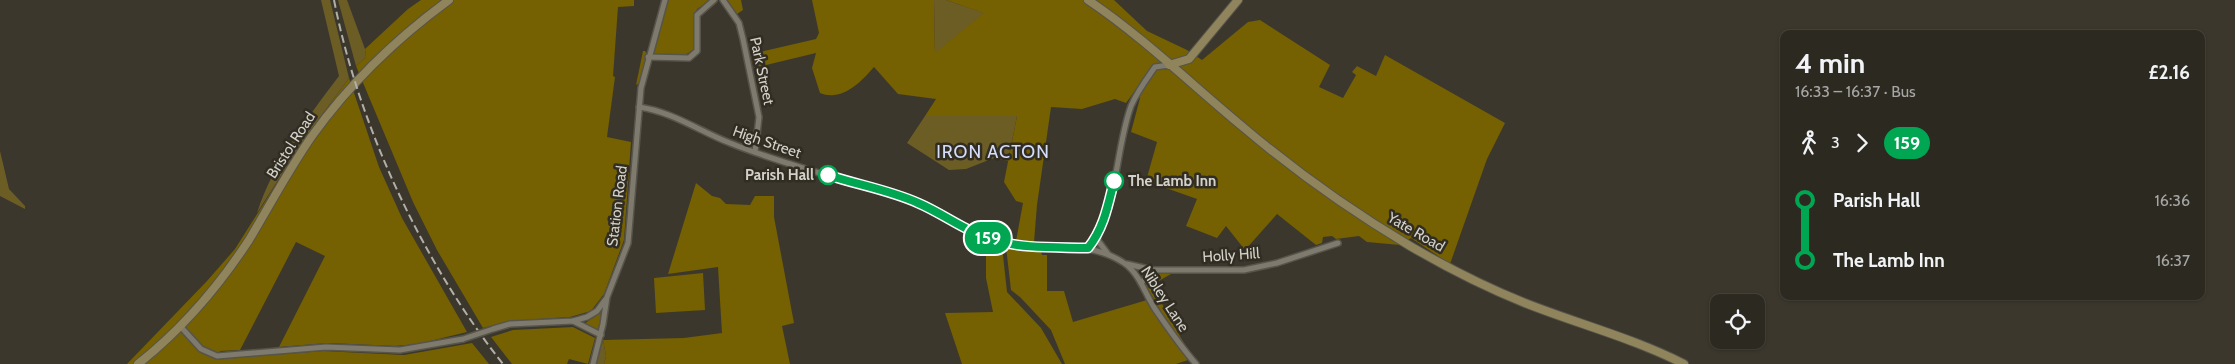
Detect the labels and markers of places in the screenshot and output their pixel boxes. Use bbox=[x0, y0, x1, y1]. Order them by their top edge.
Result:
marker: Parish Hall bbox=[818, 165, 838, 185]
place label: Parish Hall bbox=[745, 166, 814, 184]
marker: The Lamb Inn bbox=[1104, 171, 1124, 191]
place label: The Lamb Inn bbox=[1128, 172, 1216, 190]

